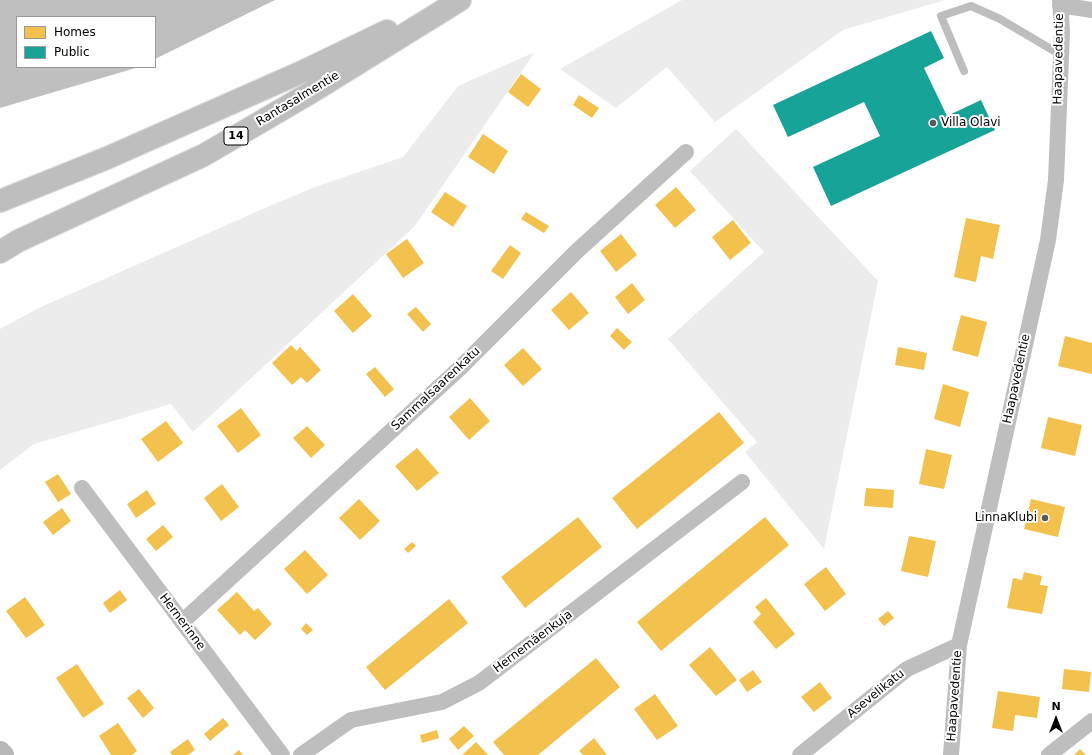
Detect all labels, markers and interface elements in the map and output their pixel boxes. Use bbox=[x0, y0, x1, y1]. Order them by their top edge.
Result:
street label: Haapavedentie bbox=[1051, 13, 1067, 105]
legend bbox=[16, 16, 156, 68]
text: Homes bbox=[54, 25, 96, 39]
text: Public bbox=[54, 45, 90, 59]
street label: Rantasalmentie bbox=[254, 69, 342, 129]
place label: Villa Olavi bbox=[941, 116, 1001, 130]
marker: Villa Olavi bbox=[928, 118, 938, 128]
road number: 14 bbox=[224, 127, 248, 145]
street label: Haapavedentie bbox=[1000, 333, 1034, 425]
street label: Sammalsaarenkatu bbox=[389, 344, 483, 434]
place label: LinnaKlubi bbox=[975, 511, 1037, 525]
marker: LinnaKlubi bbox=[1040, 513, 1050, 523]
street label: Hernerinne bbox=[156, 591, 208, 653]
street label: Hernemäenkuja bbox=[491, 608, 575, 676]
street label: Haapavedentie bbox=[945, 650, 965, 742]
street label: Asevelikatu bbox=[845, 667, 907, 721]
north arrow bbox=[1036, 699, 1076, 739]
text: N bbox=[1051, 700, 1061, 713]

